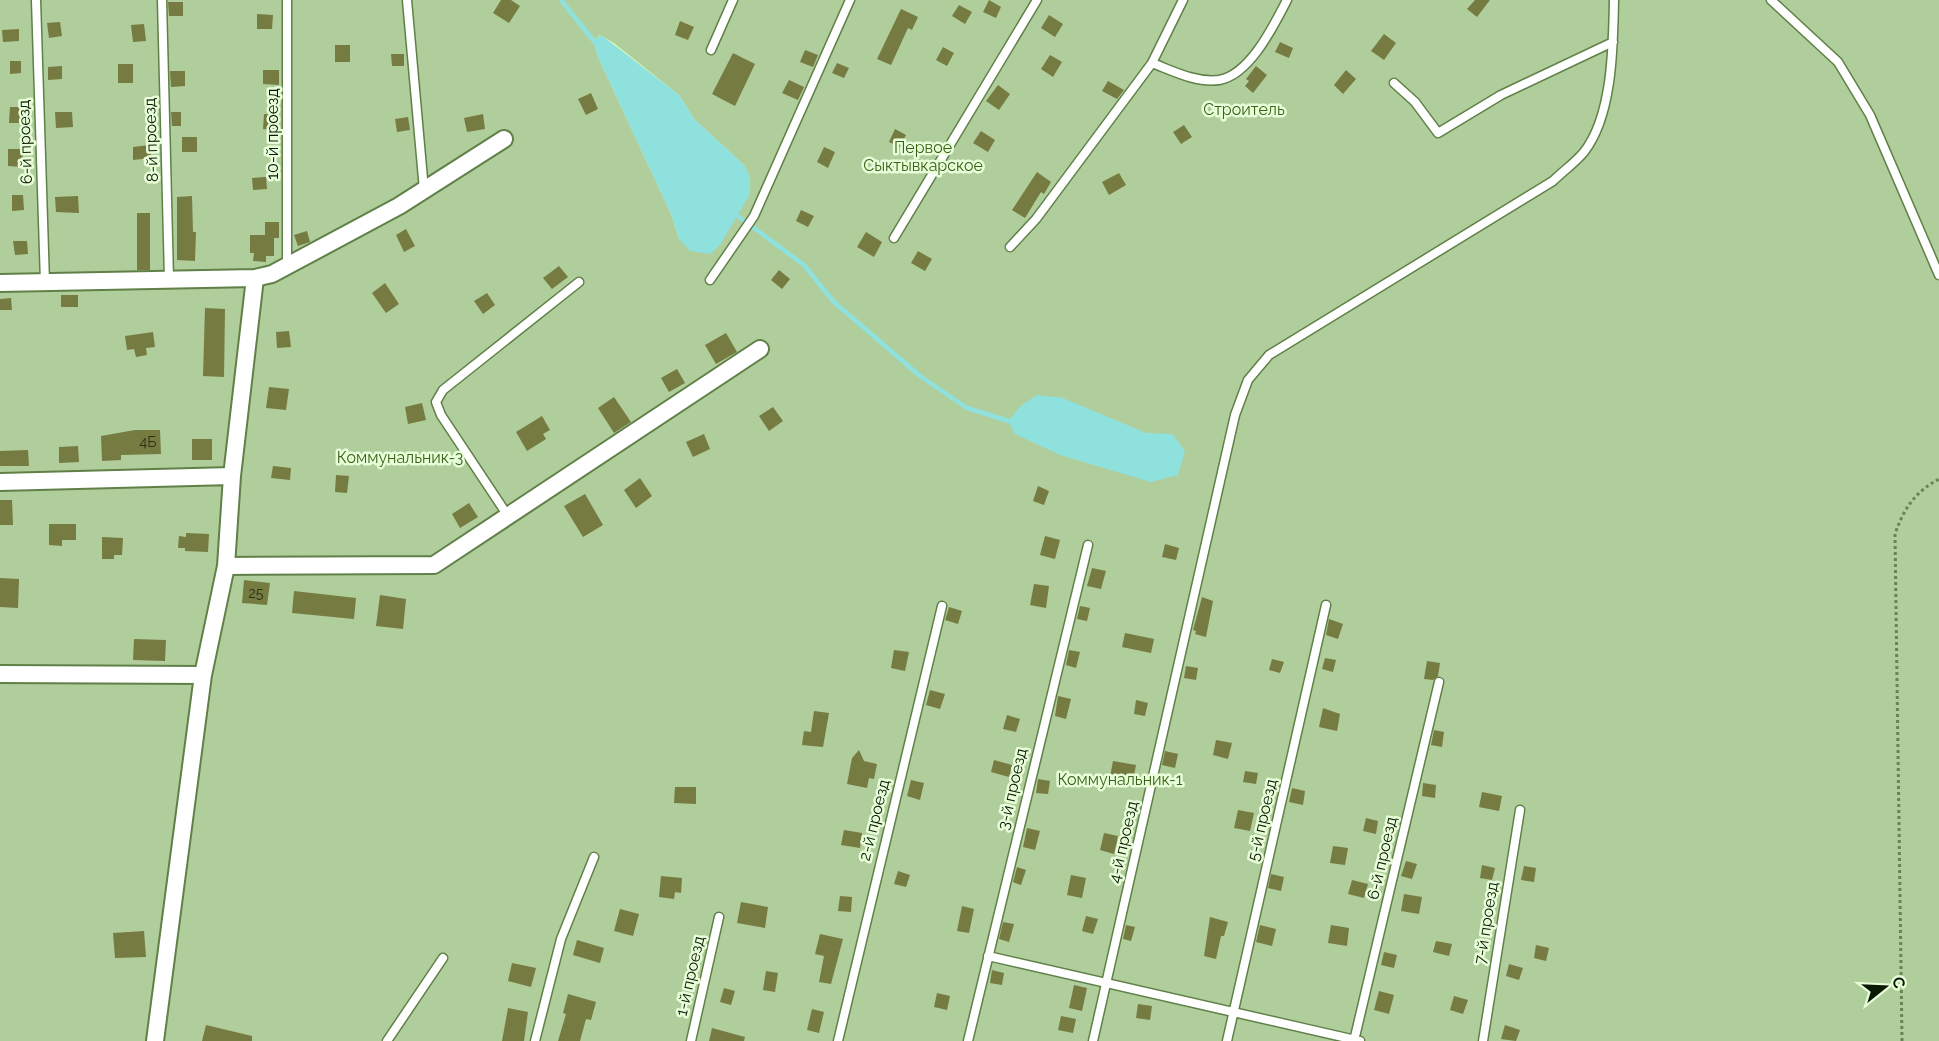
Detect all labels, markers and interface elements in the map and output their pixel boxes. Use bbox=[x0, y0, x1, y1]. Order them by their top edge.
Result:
street label: 10-й проезд bbox=[263, 88, 282, 180]
street label: 8-й проезд bbox=[140, 98, 162, 182]
street label: 6-й проезд bbox=[14, 99, 36, 185]
park label: Строитель bbox=[1203, 100, 1285, 119]
park label: Первое Сыктывкарское bbox=[863, 138, 983, 175]
house number: 4Б bbox=[140, 434, 156, 450]
park label: Коммунальник-3 bbox=[337, 448, 463, 467]
house number: 25 bbox=[249, 585, 264, 601]
street label: 3-й проезд bbox=[993, 746, 1031, 832]
park label: Коммунальник-1 bbox=[1057, 770, 1183, 789]
street label: 2-й проезд bbox=[855, 777, 893, 863]
street label: 5-й проезд bbox=[1243, 777, 1281, 863]
street label: 4-й проезд bbox=[1104, 799, 1142, 885]
street label: 6-й проезд bbox=[1363, 815, 1401, 901]
street label: 7-й проезд bbox=[1470, 881, 1502, 965]
street label: 1-й проезд bbox=[672, 934, 708, 1018]
north arrow bbox=[1855, 957, 1915, 1017]
text: С bbox=[1888, 974, 1910, 991]

